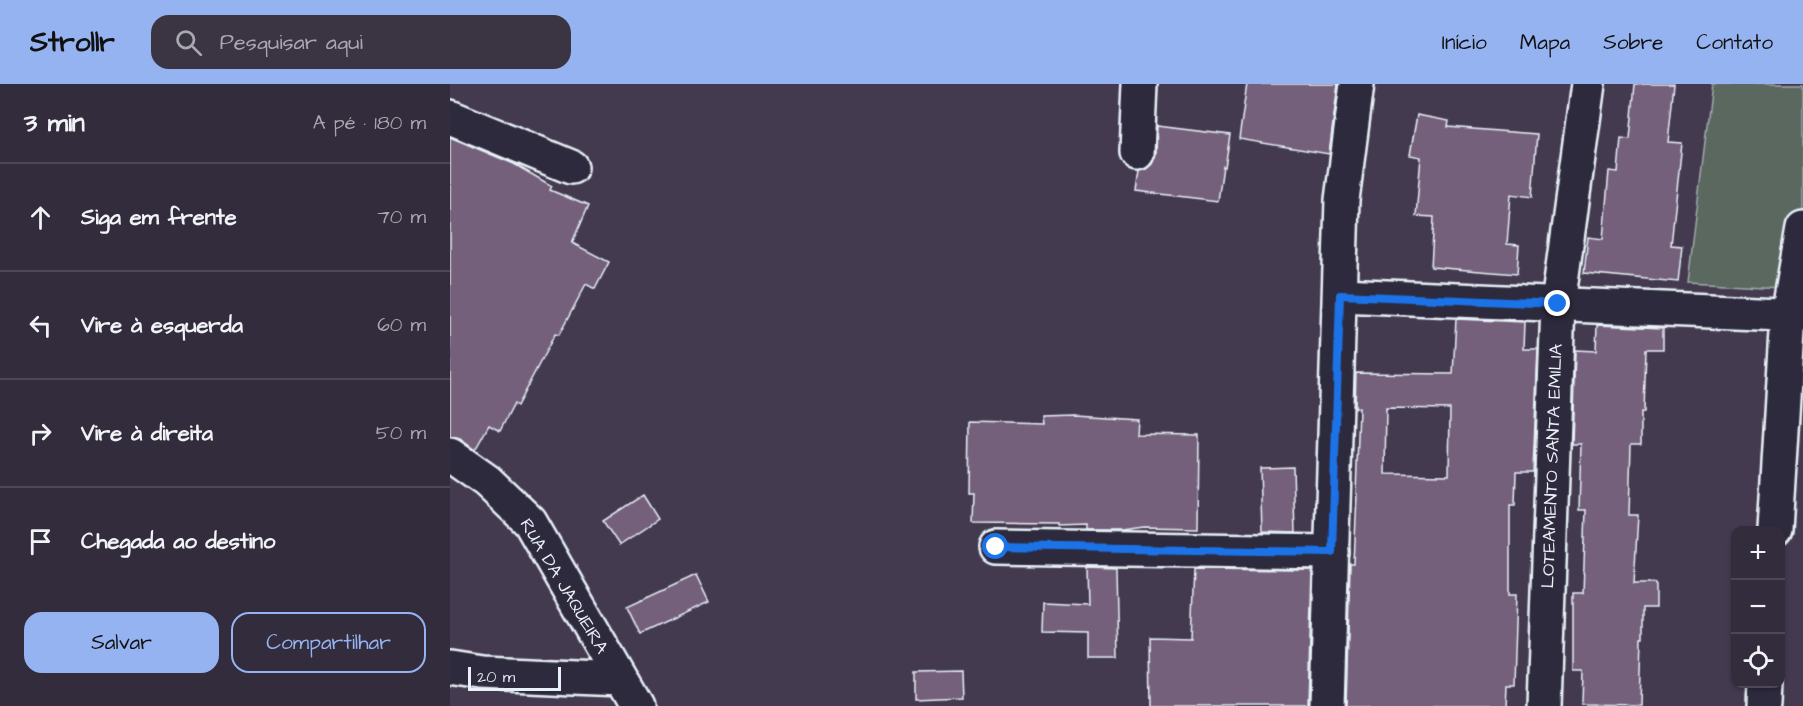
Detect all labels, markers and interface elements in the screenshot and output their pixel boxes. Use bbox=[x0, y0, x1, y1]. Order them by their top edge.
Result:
search box bbox=[151, 15, 571, 69]
text: Strollr bbox=[30, 23, 115, 62]
icon: search bbox=[172, 26, 205, 59]
text: Pesquisar aqui bbox=[220, 27, 363, 58]
text: Início bbox=[1442, 28, 1487, 57]
text: Mapa bbox=[1520, 28, 1570, 57]
text: Sobre bbox=[1603, 28, 1663, 57]
text: Contato bbox=[1696, 28, 1773, 57]
text: 3 min bbox=[24, 105, 85, 141]
text: A pé · 180 m bbox=[313, 109, 426, 137]
icon: ahead bbox=[24, 201, 57, 234]
text: Siga em frente bbox=[81, 202, 237, 233]
text: 70 m bbox=[378, 203, 426, 231]
route end bbox=[1544, 290, 1570, 316]
icon: left bbox=[24, 309, 57, 342]
text: Vire à esquerda bbox=[81, 310, 243, 341]
text: 60 m bbox=[377, 311, 426, 339]
street label: LOTEAMENTO SANTA EMILIA bbox=[1535, 343, 1569, 589]
icon: right bbox=[24, 417, 57, 450]
text: Vire à direita bbox=[81, 418, 213, 449]
text: 50 m bbox=[376, 419, 426, 447]
street label: RUA DA JAQUEIRA bbox=[514, 514, 615, 659]
icon: arrive bbox=[24, 525, 57, 558]
text: Chegada ao destino bbox=[81, 526, 275, 557]
map controls bbox=[1731, 526, 1785, 688]
button: + bbox=[1731, 526, 1785, 580]
route start bbox=[982, 533, 1008, 559]
button: − bbox=[1731, 580, 1785, 634]
button: Salvar bbox=[24, 612, 219, 673]
button: Compartilhar bbox=[231, 612, 426, 673]
button: locate bbox=[1731, 634, 1785, 688]
scale bar bbox=[468, 664, 561, 692]
text: 20 m bbox=[477, 666, 515, 688]

